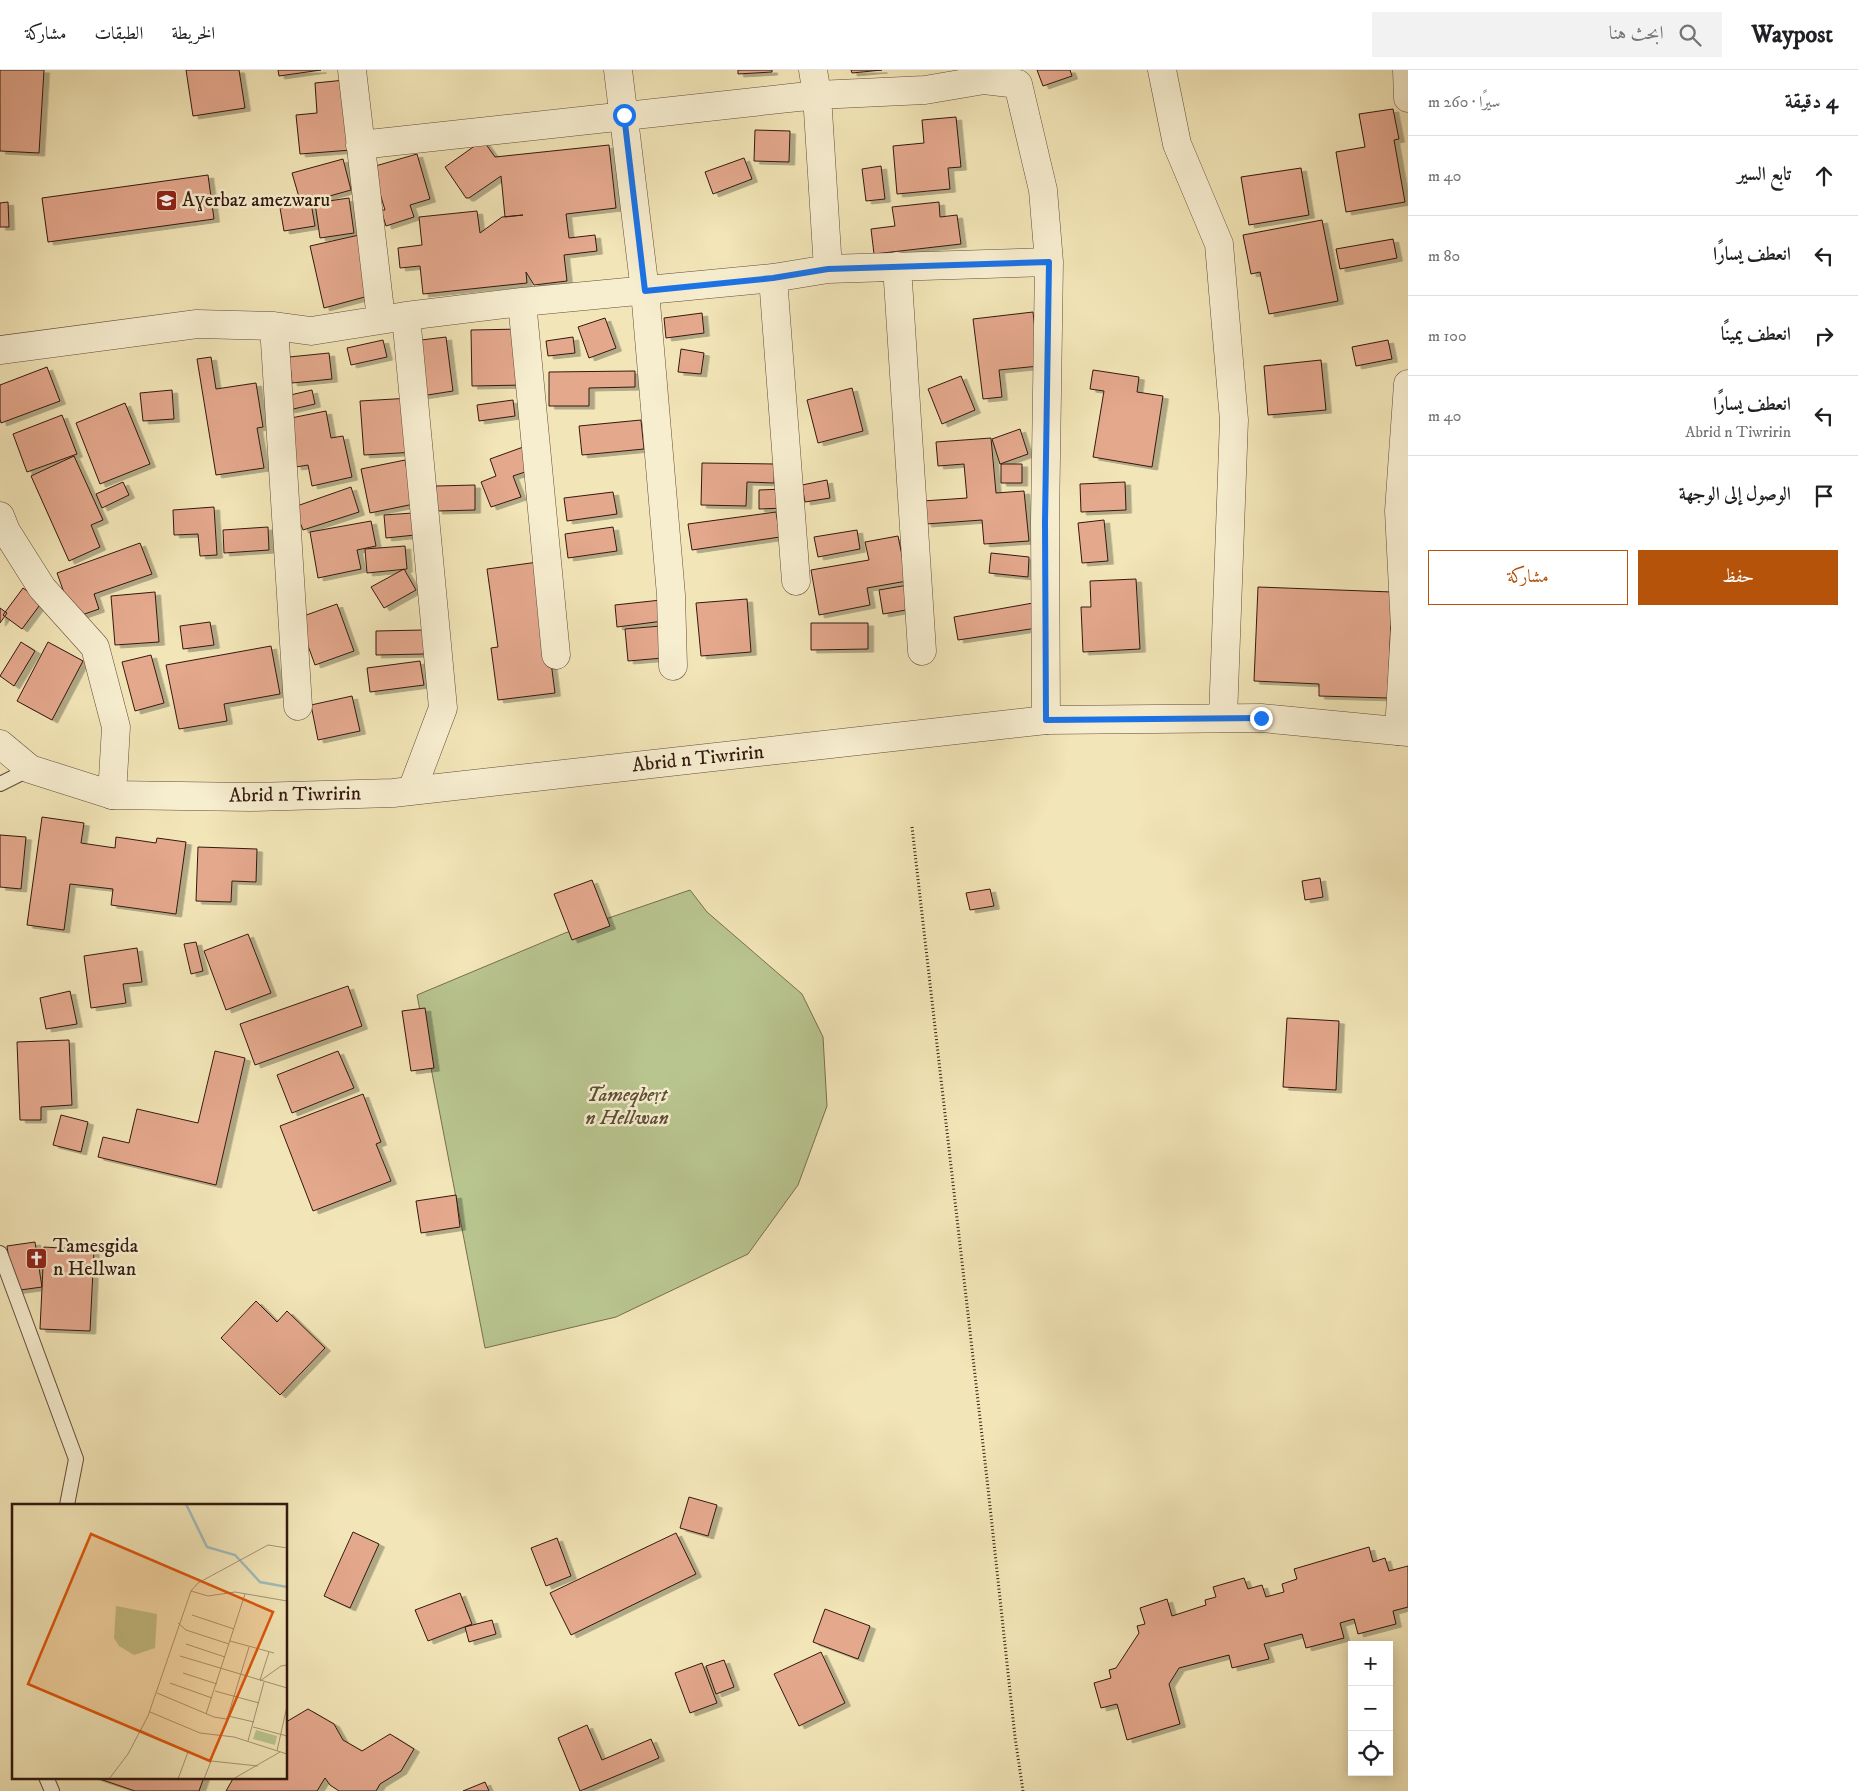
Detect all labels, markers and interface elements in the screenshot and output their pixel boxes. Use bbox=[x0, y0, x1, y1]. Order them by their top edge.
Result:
search box bbox=[1372, 12, 1722, 57]
text: Waypost bbox=[1752, 20, 1833, 50]
icon: search bbox=[1676, 21, 1704, 49]
text: ابحث هنا bbox=[1609, 22, 1664, 45]
text: مشاركة bbox=[25, 23, 66, 45]
text: الطبقات bbox=[94, 23, 143, 45]
text: الخريطة bbox=[171, 23, 215, 45]
text: 4 دقيقة bbox=[1785, 89, 1838, 115]
text: سيرًا · 260 m bbox=[1428, 92, 1500, 112]
route start bbox=[613, 104, 636, 127]
icon: ahead bbox=[1810, 162, 1838, 190]
text: تابع السير bbox=[1737, 163, 1791, 186]
text: 40 m bbox=[1428, 166, 1461, 186]
school or university icon: Aɣerbaz amezwaru bbox=[154, 188, 178, 212]
place label: Aɣerbaz amezwaru bbox=[182, 188, 330, 213]
icon: left bbox=[1810, 242, 1838, 270]
text: انعطف يسارًا bbox=[1713, 243, 1791, 266]
text: 80 m bbox=[1428, 246, 1460, 266]
icon: right bbox=[1810, 322, 1838, 350]
text: انعطف يمينًا bbox=[1721, 323, 1791, 346]
text: 100 m bbox=[1428, 326, 1467, 346]
text: انعطف يسارًا bbox=[1713, 393, 1791, 416]
icon: left bbox=[1810, 402, 1838, 430]
text: 40 m bbox=[1428, 406, 1461, 426]
text: Abrid n Tiwririn bbox=[1685, 422, 1791, 442]
icon: arrive bbox=[1810, 482, 1838, 510]
text: الوصول إلى الوجهة bbox=[1679, 483, 1791, 506]
button: مشاركة bbox=[1428, 550, 1628, 605]
button: حفظ bbox=[1638, 550, 1838, 605]
route end bbox=[1250, 707, 1273, 730]
street label: Abrid n Tiwririn bbox=[631, 740, 766, 778]
street label: Abrid n Tiwririn bbox=[229, 781, 362, 809]
park label: Tameqbeṛt n Hellwan bbox=[585, 1083, 669, 1131]
place label: Tamesgida n Hellwan bbox=[53, 1234, 139, 1282]
church icon: Tamesgida n Hellwan bbox=[25, 1246, 49, 1270]
inset map bbox=[12, 1504, 288, 1778]
map controls bbox=[1348, 1641, 1393, 1776]
button: + bbox=[1348, 1641, 1393, 1686]
button: − bbox=[1348, 1686, 1393, 1731]
button: locate bbox=[1348, 1731, 1393, 1776]

